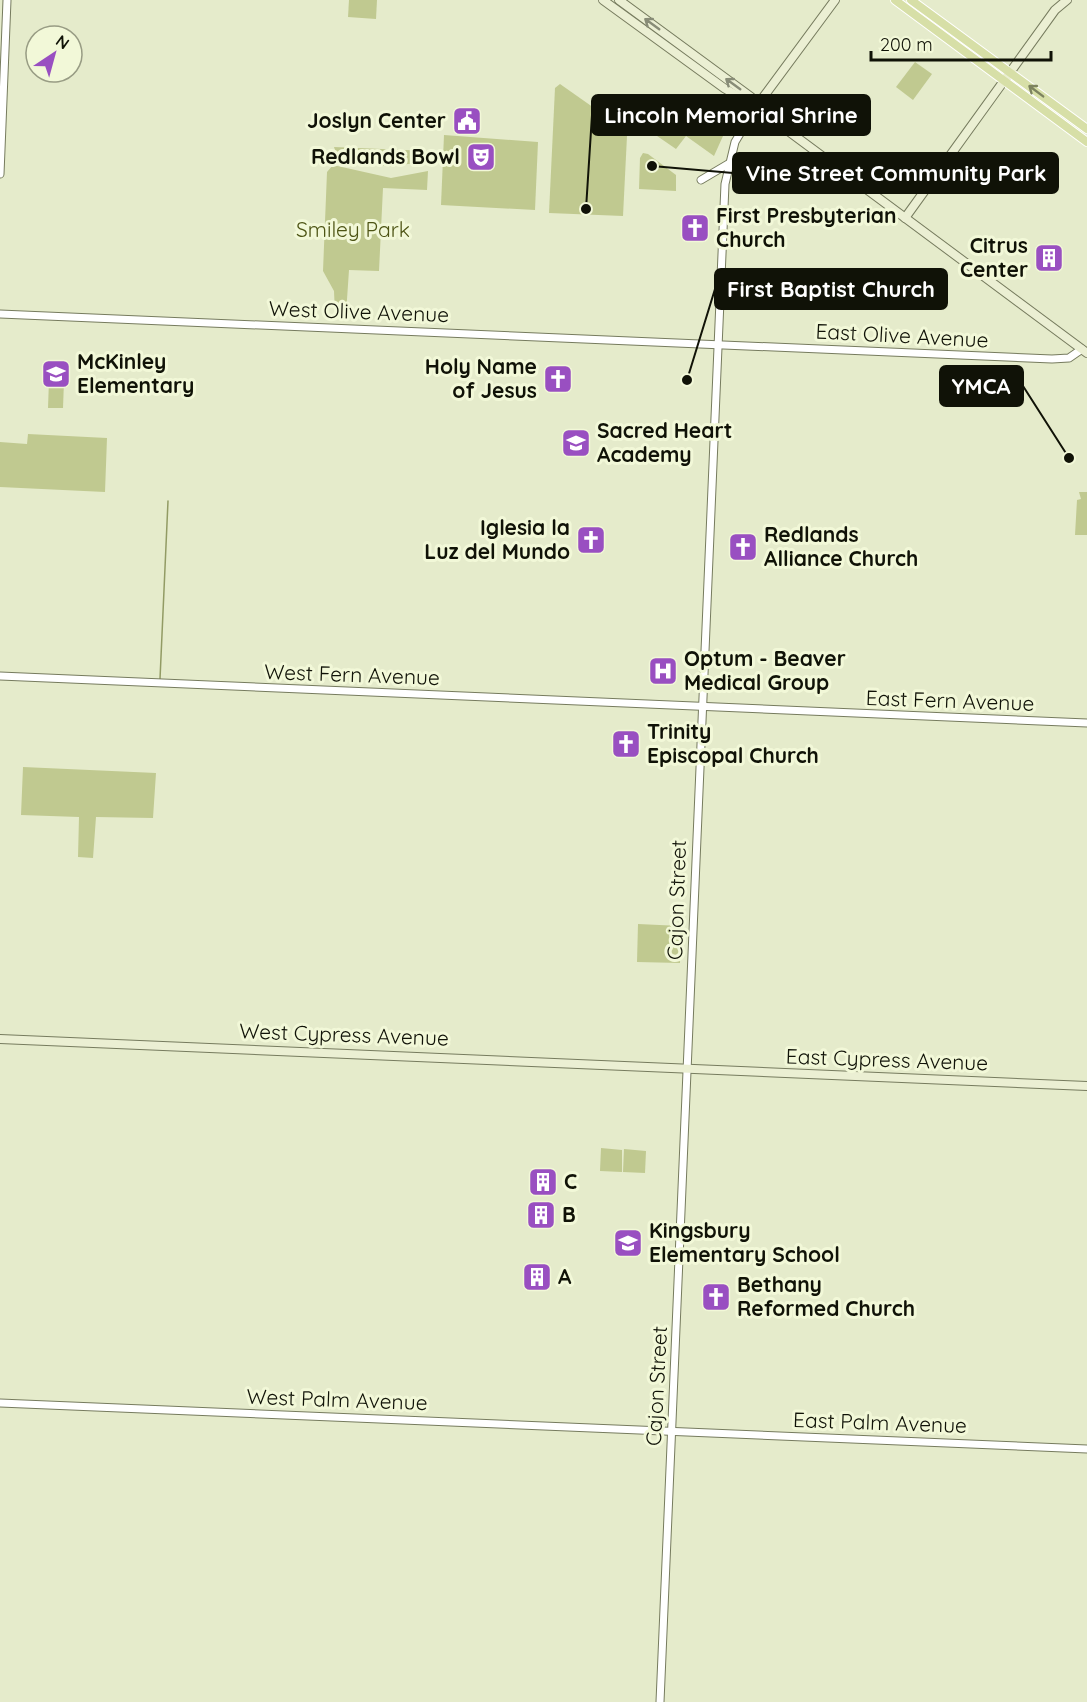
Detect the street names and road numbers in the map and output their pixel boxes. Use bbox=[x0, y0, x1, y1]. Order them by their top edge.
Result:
street label: West Olive Avenue bbox=[268, 295, 450, 327]
street label: East Olive Avenue bbox=[815, 317, 989, 353]
street label: West Fern Avenue bbox=[264, 658, 440, 690]
street label: East Fern Avenue bbox=[865, 684, 1035, 716]
street label: Cajon Street bbox=[661, 840, 691, 960]
street label: West Cypress Avenue bbox=[239, 1017, 449, 1051]
street label: East Cypress Avenue bbox=[785, 1042, 989, 1076]
street label: Cajon Street bbox=[640, 1325, 672, 1447]
street label: West Palm Avenue bbox=[246, 1383, 428, 1415]
street label: East Palm Avenue bbox=[793, 1406, 967, 1438]

